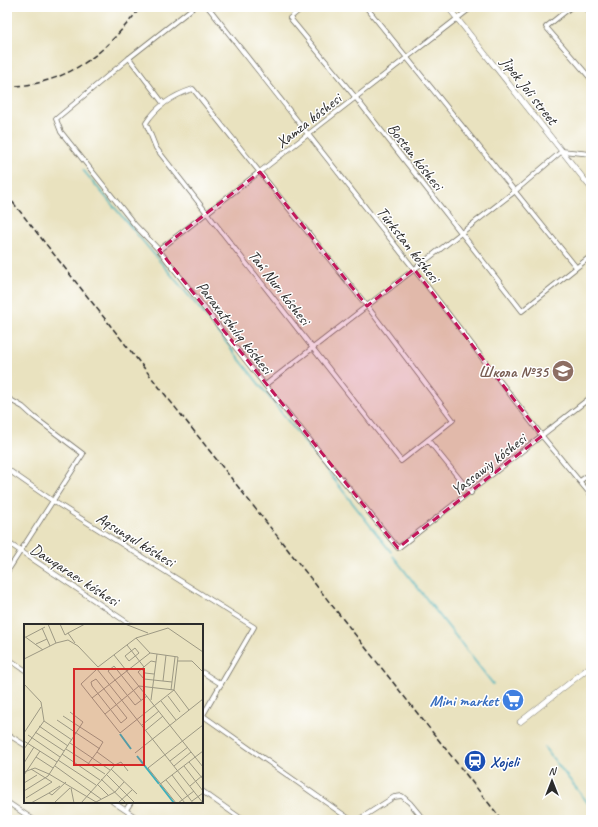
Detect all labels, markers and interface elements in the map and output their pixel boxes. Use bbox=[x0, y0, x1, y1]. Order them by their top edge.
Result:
street label: Jipek Joli street bbox=[496, 52, 563, 130]
street label: Xamza kóshesi bbox=[272, 88, 347, 153]
street label: Bostan kóshesi bbox=[383, 119, 449, 196]
street label: Túrkstan kóshesi bbox=[372, 202, 445, 288]
street label: Tań Nurı kóshesi bbox=[244, 246, 316, 331]
street label: Paraxatshılıq kóshesi bbox=[192, 277, 278, 380]
school or university icon: Школа №35 bbox=[550, 358, 576, 384]
place label: Школа №35 bbox=[479, 362, 550, 382]
street label: Yassawiy kóshesi bbox=[447, 428, 532, 500]
street label: Aqsungul kóshesi bbox=[93, 508, 180, 573]
street label: Dawqaraev kóshesi bbox=[27, 539, 124, 612]
inset map bbox=[24, 624, 203, 803]
supermarket icon: Mini market bbox=[500, 687, 526, 713]
place label: Mini market bbox=[430, 691, 500, 711]
station icon: Xojeli bbox=[462, 748, 488, 774]
place label: Xojeli bbox=[490, 752, 522, 772]
north arrow bbox=[532, 761, 572, 801]
text: N bbox=[549, 764, 558, 778]

